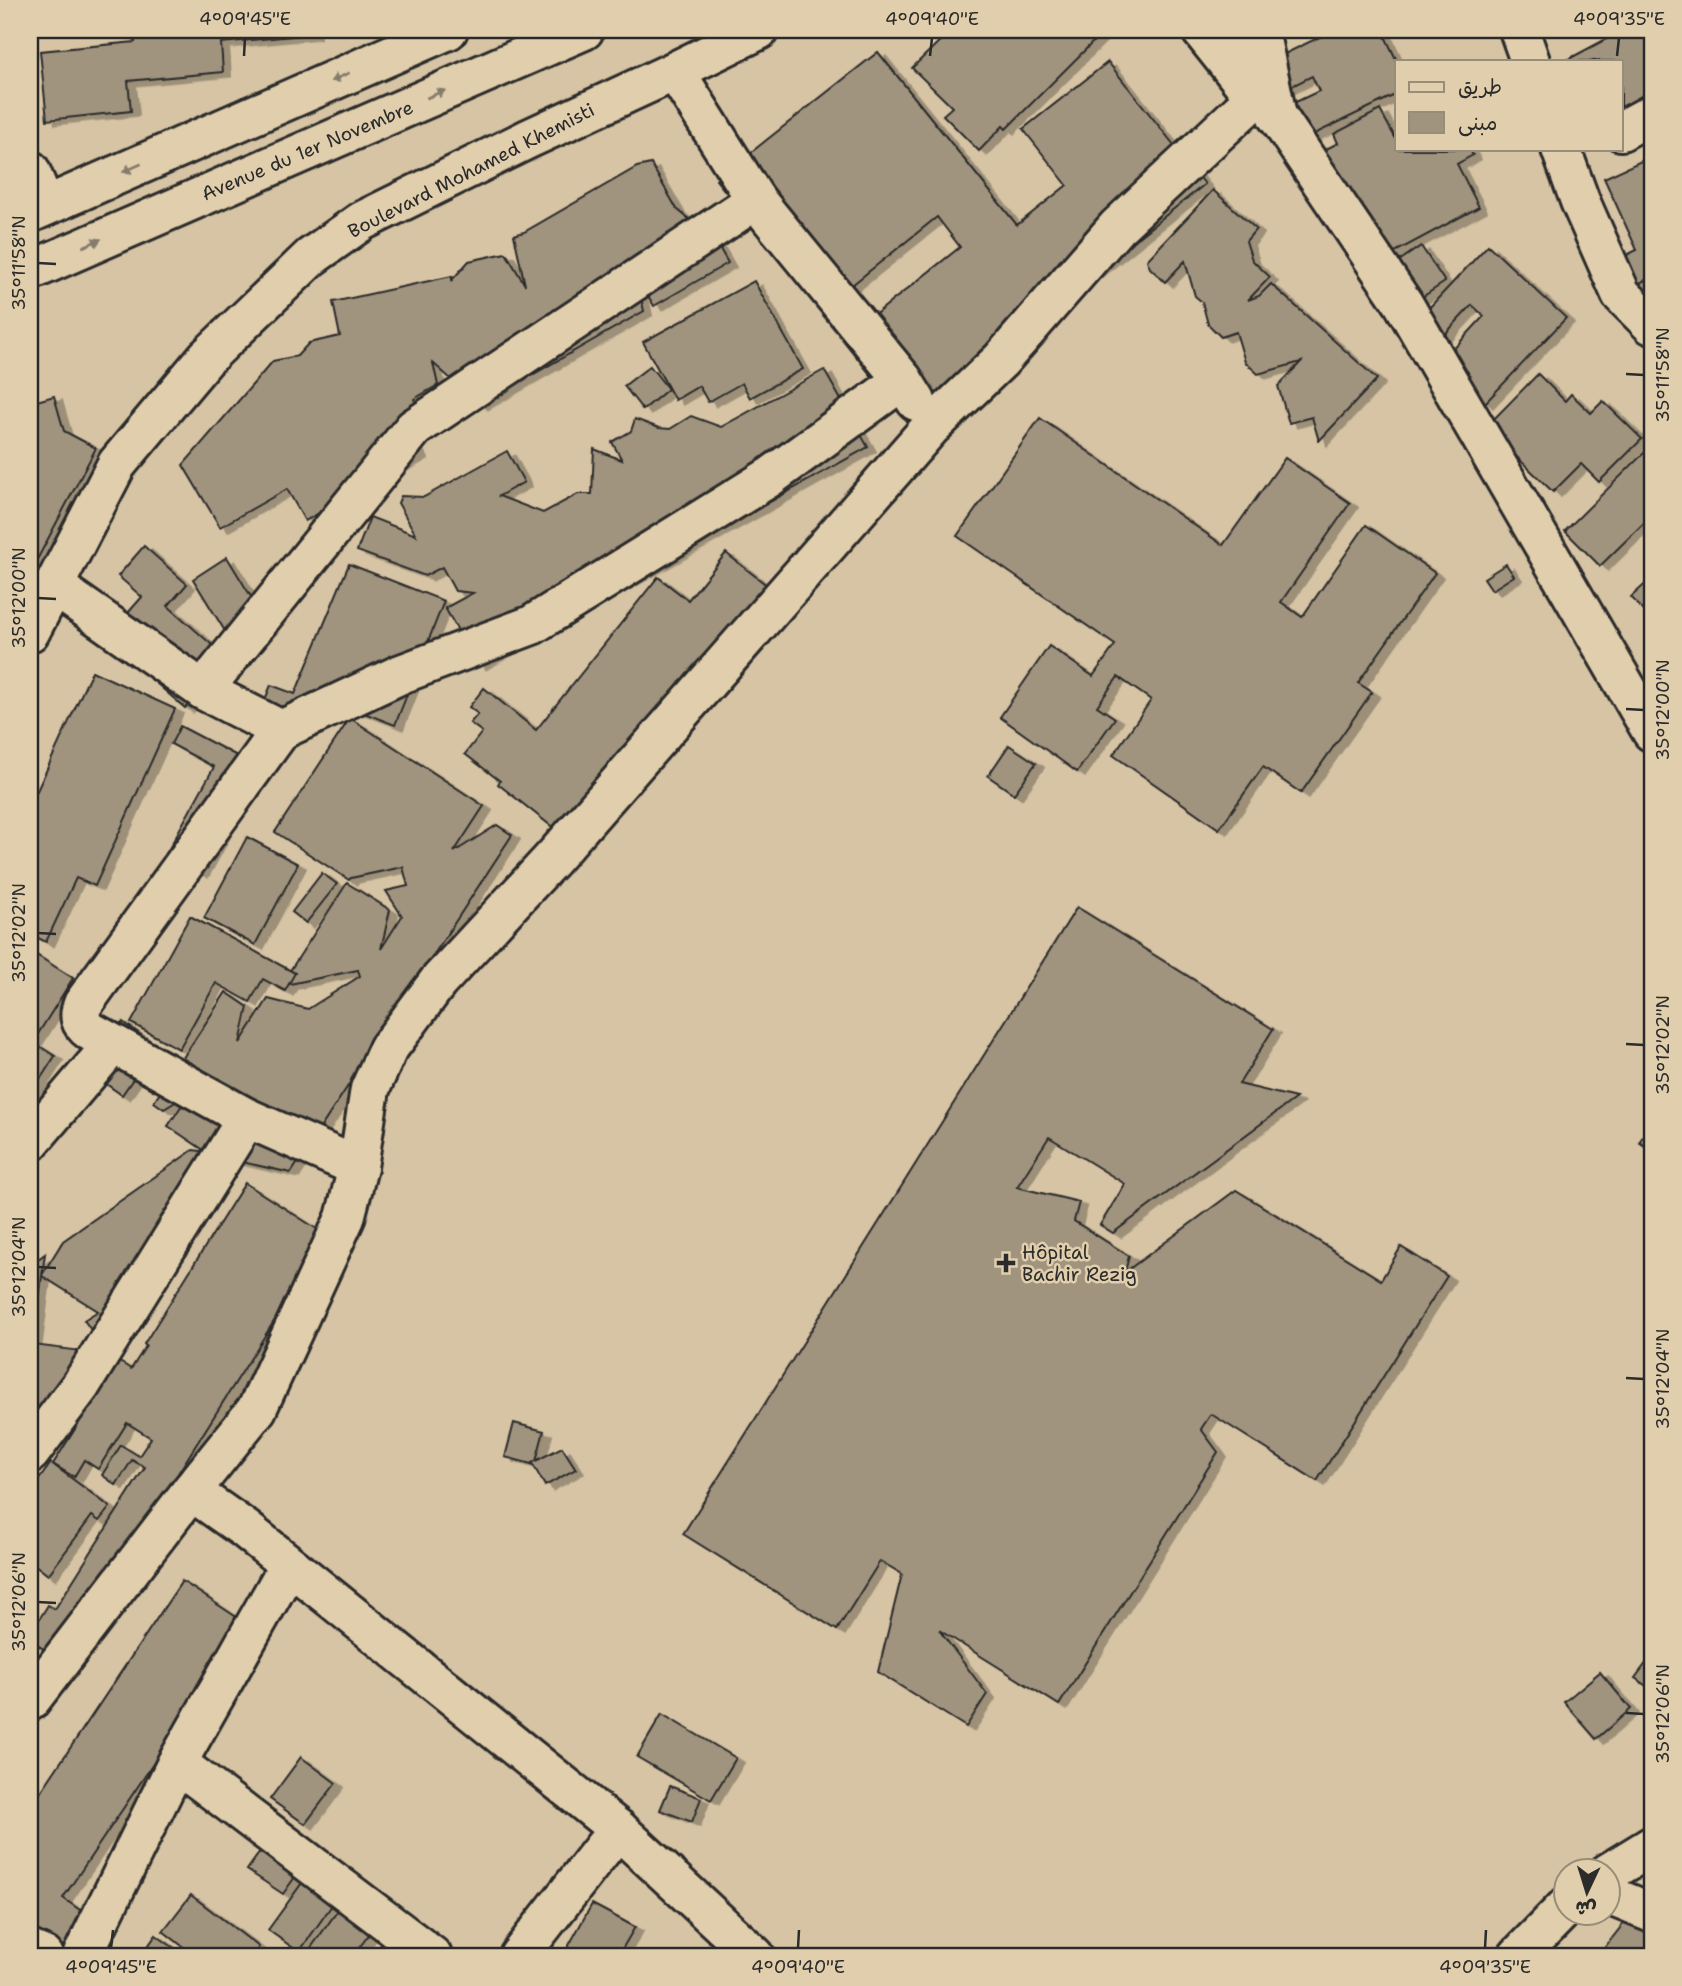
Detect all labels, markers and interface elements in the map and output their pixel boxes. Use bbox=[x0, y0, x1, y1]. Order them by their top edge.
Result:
text: 4°09'45"E bbox=[199, 7, 291, 31]
text: 4°09'40"E bbox=[885, 7, 979, 31]
text: 4°09'35"E bbox=[1573, 7, 1665, 31]
legend bbox=[1395, 60, 1622, 150]
one-way arrow bbox=[330, 71, 350, 83]
text: طريق bbox=[1458, 73, 1502, 101]
one-way arrow bbox=[426, 88, 446, 100]
street label: Avenue du 1er Novembre bbox=[197, 94, 417, 206]
street label: Boulevard Mohamed Khemisti bbox=[344, 97, 599, 244]
text: مبنى bbox=[1458, 109, 1497, 137]
one-way arrow bbox=[121, 163, 142, 174]
text: 35°11'58"N bbox=[7, 215, 31, 311]
one-way arrow bbox=[82, 237, 102, 249]
text: 35°11'58"N bbox=[1651, 327, 1675, 423]
text: 35°12'00"N bbox=[7, 547, 31, 649]
text: 35°12'00"N bbox=[1651, 659, 1675, 761]
text: 35°12'02"N bbox=[7, 883, 31, 983]
text: 35°12'02"N bbox=[1651, 995, 1675, 1095]
text: 35°12'04"N bbox=[7, 1217, 31, 1317]
place label: Hôpital Bachir Rezig bbox=[1022, 1240, 1137, 1287]
marker: Hôpital Bachir Rezig bbox=[996, 1253, 1016, 1273]
text: 35°12'04"N bbox=[1651, 1329, 1675, 1429]
text: 35°12'06"N bbox=[7, 1552, 31, 1652]
text: 35°12'06"N bbox=[1651, 1664, 1675, 1764]
north arrow bbox=[1552, 1856, 1622, 1926]
text: ش bbox=[1574, 1895, 1597, 1922]
text: 4°09'45"E bbox=[65, 1955, 157, 1979]
text: 4°09'40"E bbox=[751, 1955, 845, 1979]
text: 4°09'35"E bbox=[1439, 1955, 1531, 1979]

